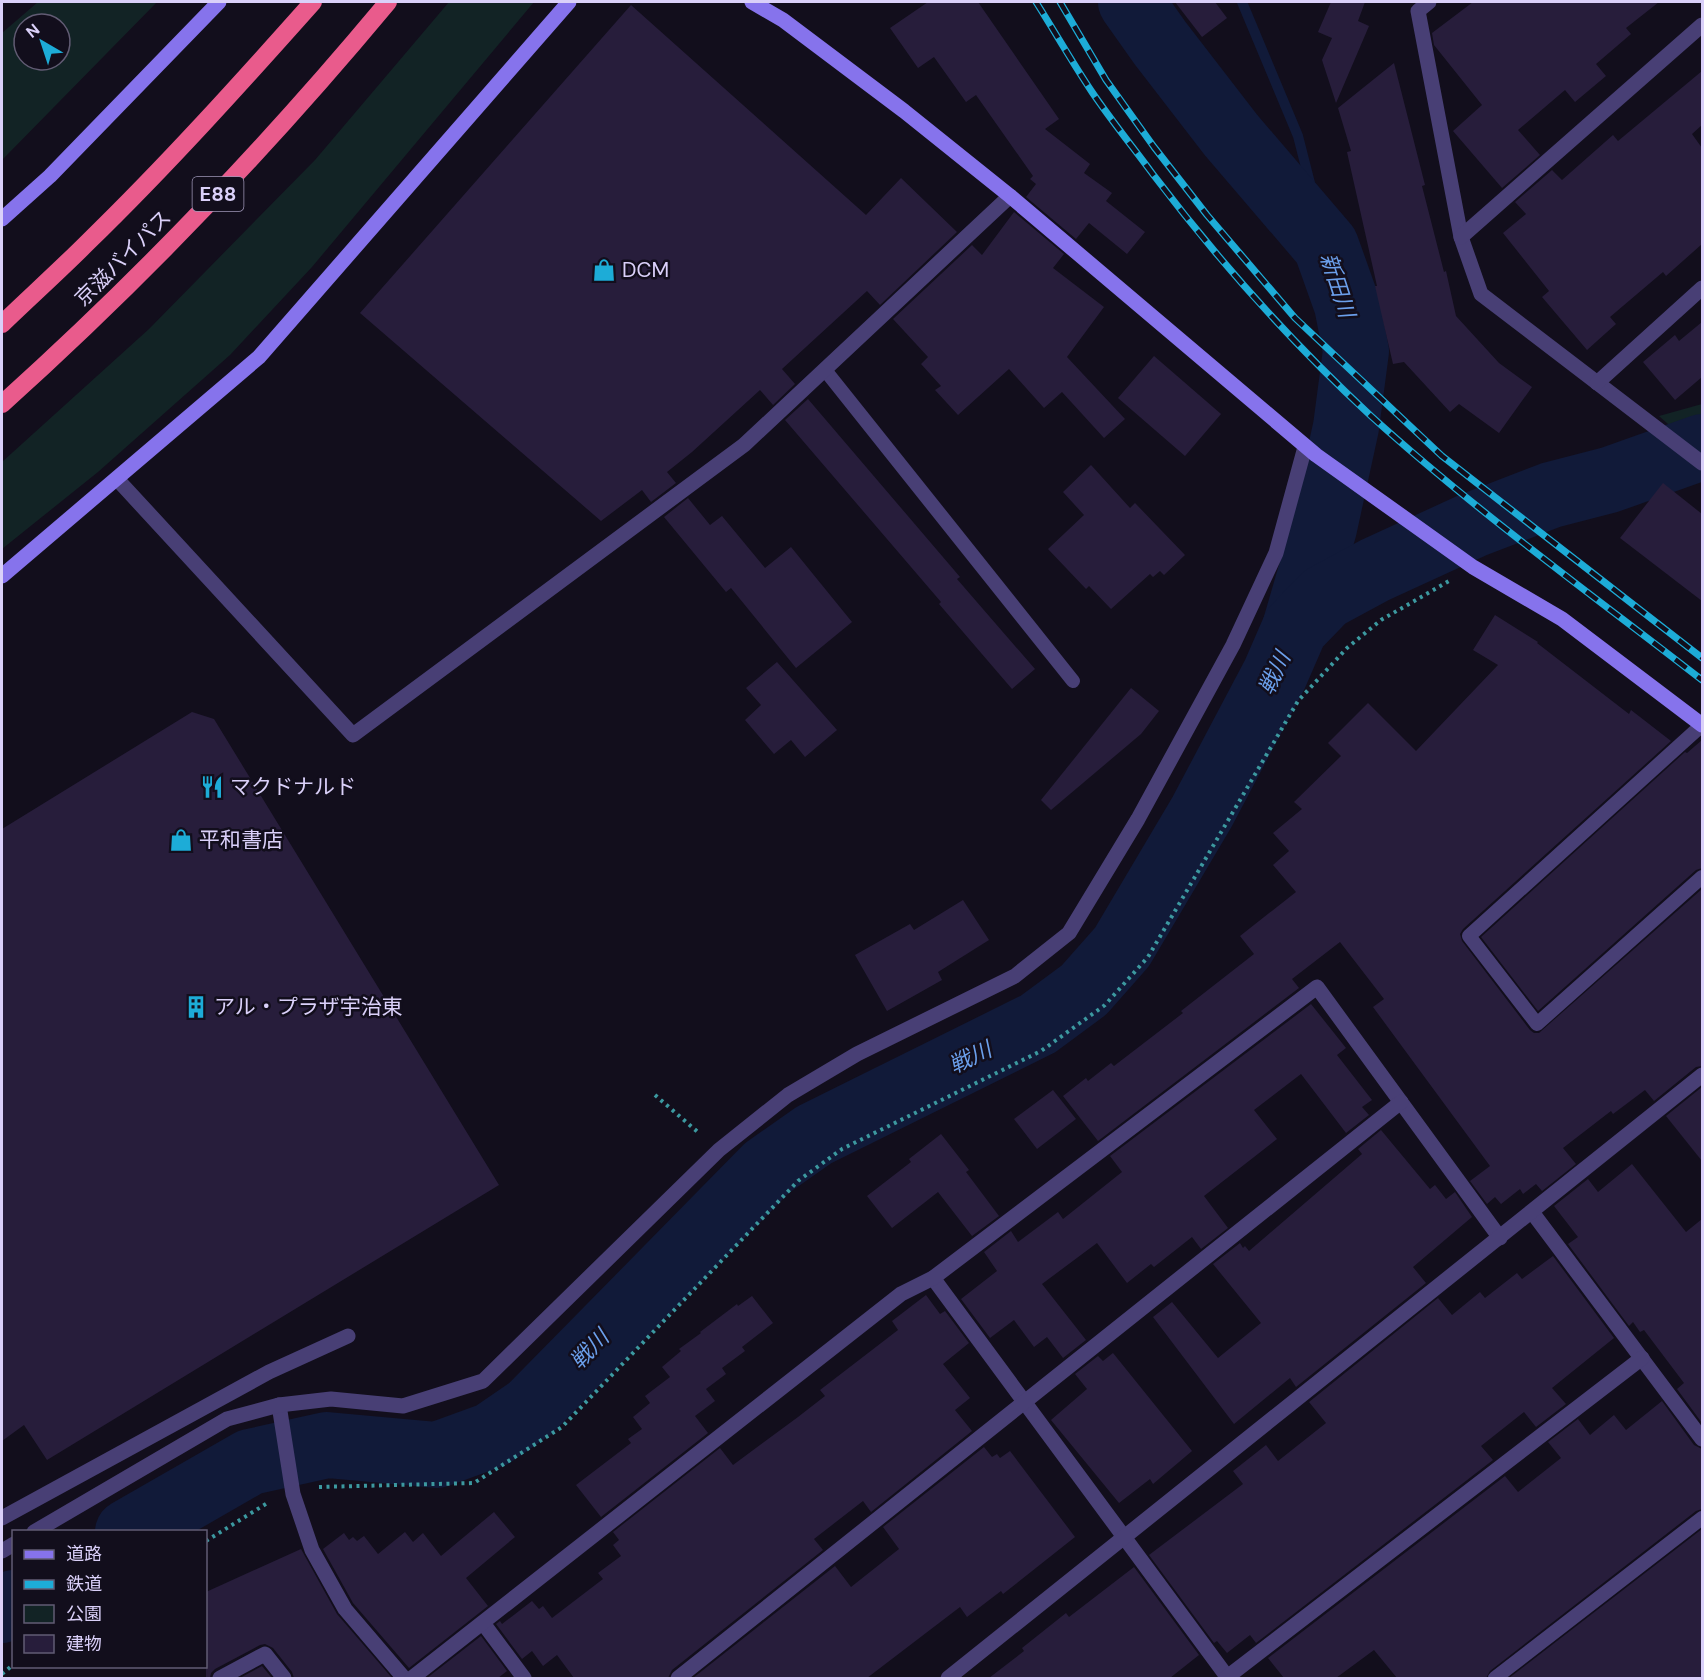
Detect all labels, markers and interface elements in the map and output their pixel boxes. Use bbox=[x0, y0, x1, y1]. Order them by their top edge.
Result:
north arrow bbox=[12, 12, 72, 72]
text: N bbox=[22, 19, 44, 43]
road number: E88 bbox=[192, 177, 244, 211]
street label: 京滋バイパス bbox=[69, 204, 177, 312]
water label: 新田川 bbox=[1314, 249, 1362, 323]
place label: DCM bbox=[622, 256, 669, 284]
shop icon: DCM bbox=[591, 257, 617, 283]
water label: 戦川 bbox=[1252, 645, 1298, 699]
place label: マクドナルド bbox=[230, 773, 356, 801]
restaurant icon: マクドナルド bbox=[199, 774, 225, 800]
place label: 平和書店 bbox=[199, 826, 283, 854]
shop icon: 平和書店 bbox=[168, 827, 194, 853]
place label: アル・プラザ宇治東 bbox=[214, 993, 403, 1021]
building icon: アル・プラザ宇治東 bbox=[183, 994, 209, 1020]
water label: 戦川 bbox=[944, 1034, 998, 1080]
water label: 戦川 bbox=[564, 1322, 616, 1375]
legend bbox=[12, 1530, 207, 1668]
text: 道路 bbox=[66, 1542, 102, 1566]
text: 鉄道 bbox=[66, 1572, 102, 1596]
text: 公園 bbox=[66, 1602, 102, 1626]
text: 建物 bbox=[66, 1632, 102, 1656]

